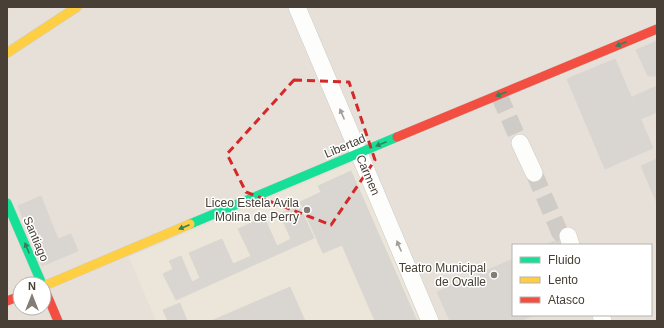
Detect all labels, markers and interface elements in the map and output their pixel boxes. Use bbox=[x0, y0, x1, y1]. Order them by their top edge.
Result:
one-way arrow bbox=[615, 41, 626, 47]
one-way arrow bbox=[495, 91, 506, 97]
one-way arrow bbox=[339, 108, 346, 120]
street label: Libertad bbox=[322, 131, 368, 161]
one-way arrow bbox=[374, 141, 386, 147]
street label: Carmen bbox=[353, 153, 383, 197]
place label: Liceo Estela Avila Molina de Perry bbox=[205, 196, 299, 224]
marker: Liceo Estela Avila Molina de Perry bbox=[302, 205, 312, 215]
street label: Santiago bbox=[20, 214, 52, 264]
one-way arrow bbox=[178, 224, 189, 230]
one-way arrow bbox=[395, 240, 401, 252]
one-way arrow bbox=[24, 243, 30, 254]
legend bbox=[512, 244, 652, 316]
text: Fluido bbox=[548, 253, 581, 267]
place label: Teatro Municipal de Ovalle bbox=[399, 261, 486, 289]
marker: Teatro Municipal de Ovalle bbox=[489, 270, 499, 280]
text: Lento bbox=[548, 273, 578, 287]
north arrow bbox=[12, 276, 52, 316]
text: N bbox=[28, 280, 36, 292]
text: Atasco bbox=[548, 293, 585, 307]

